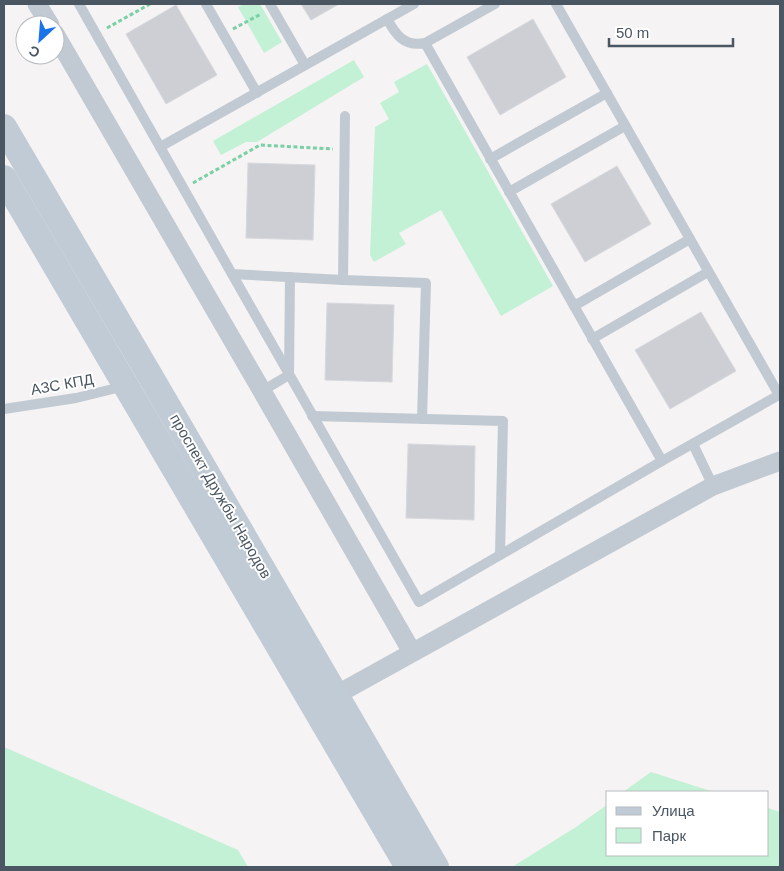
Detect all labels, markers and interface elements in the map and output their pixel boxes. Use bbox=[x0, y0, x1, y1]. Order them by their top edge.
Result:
north arrow bbox=[15, 15, 65, 65]
scale bar bbox=[609, 15, 733, 47]
text: 50 m bbox=[616, 24, 649, 41]
text: С bbox=[26, 42, 42, 61]
street label: АЗС КПД bbox=[29, 370, 95, 398]
street label: проспект Дружбы Народов bbox=[167, 411, 275, 581]
legend bbox=[606, 791, 769, 856]
text: Улица bbox=[652, 802, 695, 819]
text: Парк bbox=[652, 827, 686, 844]

